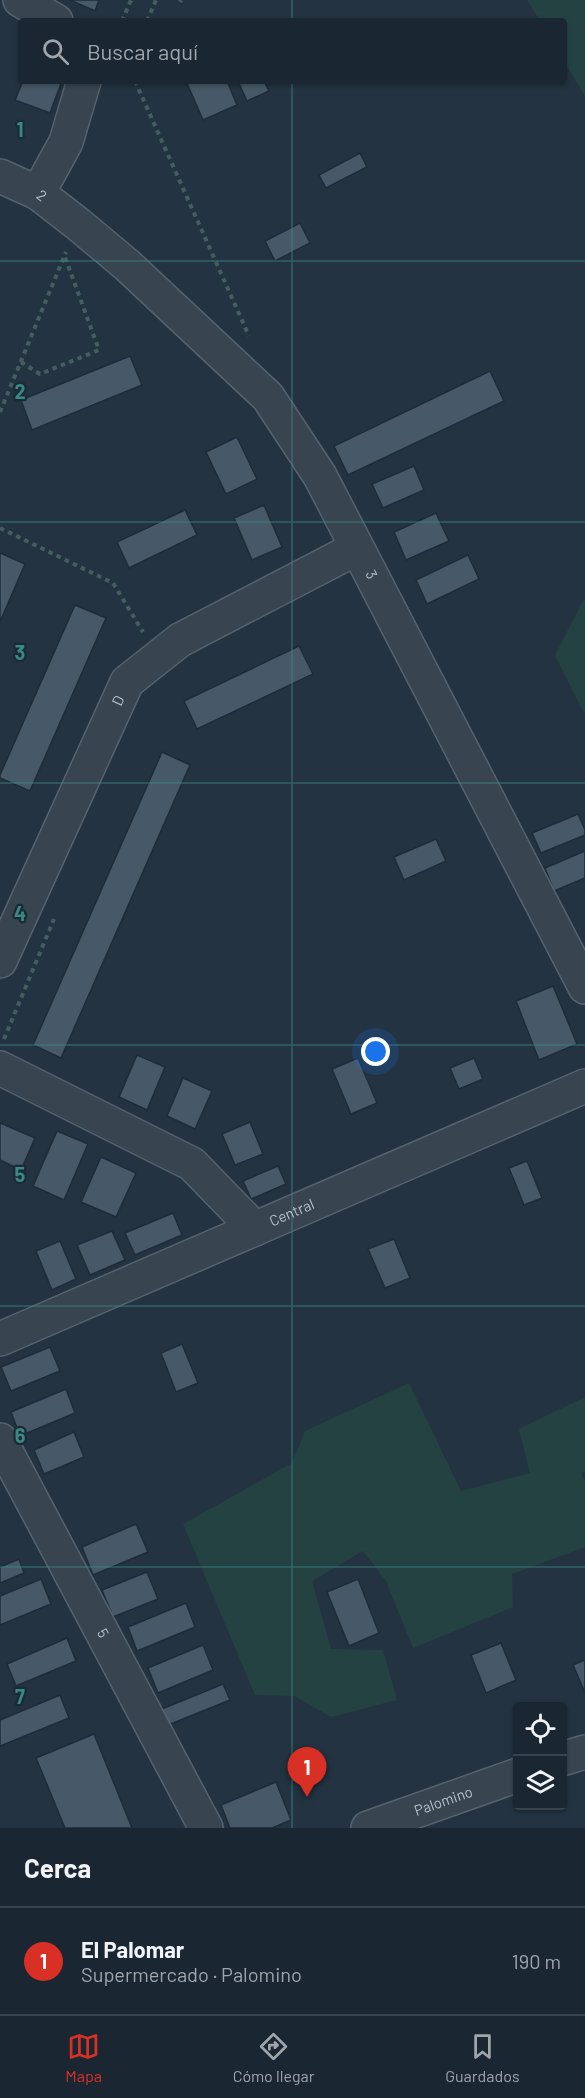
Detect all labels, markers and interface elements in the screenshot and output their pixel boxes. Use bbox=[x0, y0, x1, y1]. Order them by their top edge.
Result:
search box bbox=[18, 18, 567, 84]
icon: search bbox=[39, 35, 72, 68]
text: Buscar aquí bbox=[87, 38, 198, 64]
text: 1 bbox=[16, 117, 24, 141]
street label: 2 bbox=[33, 185, 51, 204]
text: 2 bbox=[14, 379, 26, 403]
street label: 3 bbox=[362, 567, 382, 582]
text: 3 bbox=[15, 640, 25, 664]
street label: D bbox=[107, 692, 128, 708]
text: 4 bbox=[14, 901, 26, 925]
your location bbox=[361, 1037, 390, 1066]
text: 5 bbox=[15, 1162, 26, 1186]
street label: Central bbox=[266, 1194, 317, 1229]
text: 6 bbox=[15, 1423, 26, 1447]
street label: 5 bbox=[94, 1625, 113, 1641]
text: 7 bbox=[15, 1684, 25, 1708]
map controls bbox=[513, 1702, 567, 1810]
button: locate bbox=[513, 1702, 567, 1756]
pin: 1 bbox=[288, 1748, 326, 1797]
button: layers bbox=[513, 1756, 567, 1810]
street label: Palomino bbox=[412, 1782, 475, 1819]
text: Cerca bbox=[24, 1852, 91, 1883]
text: El Palomar bbox=[81, 1936, 184, 1962]
text: 1 bbox=[40, 1949, 47, 1973]
text: 190 m bbox=[512, 1949, 561, 1973]
text: Supermercado · Palomino bbox=[81, 1962, 302, 1986]
tab: Mapa bbox=[65, 2030, 102, 2085]
tab: Cómo llegar bbox=[233, 2030, 314, 2085]
tab: Guardados bbox=[445, 2030, 520, 2085]

